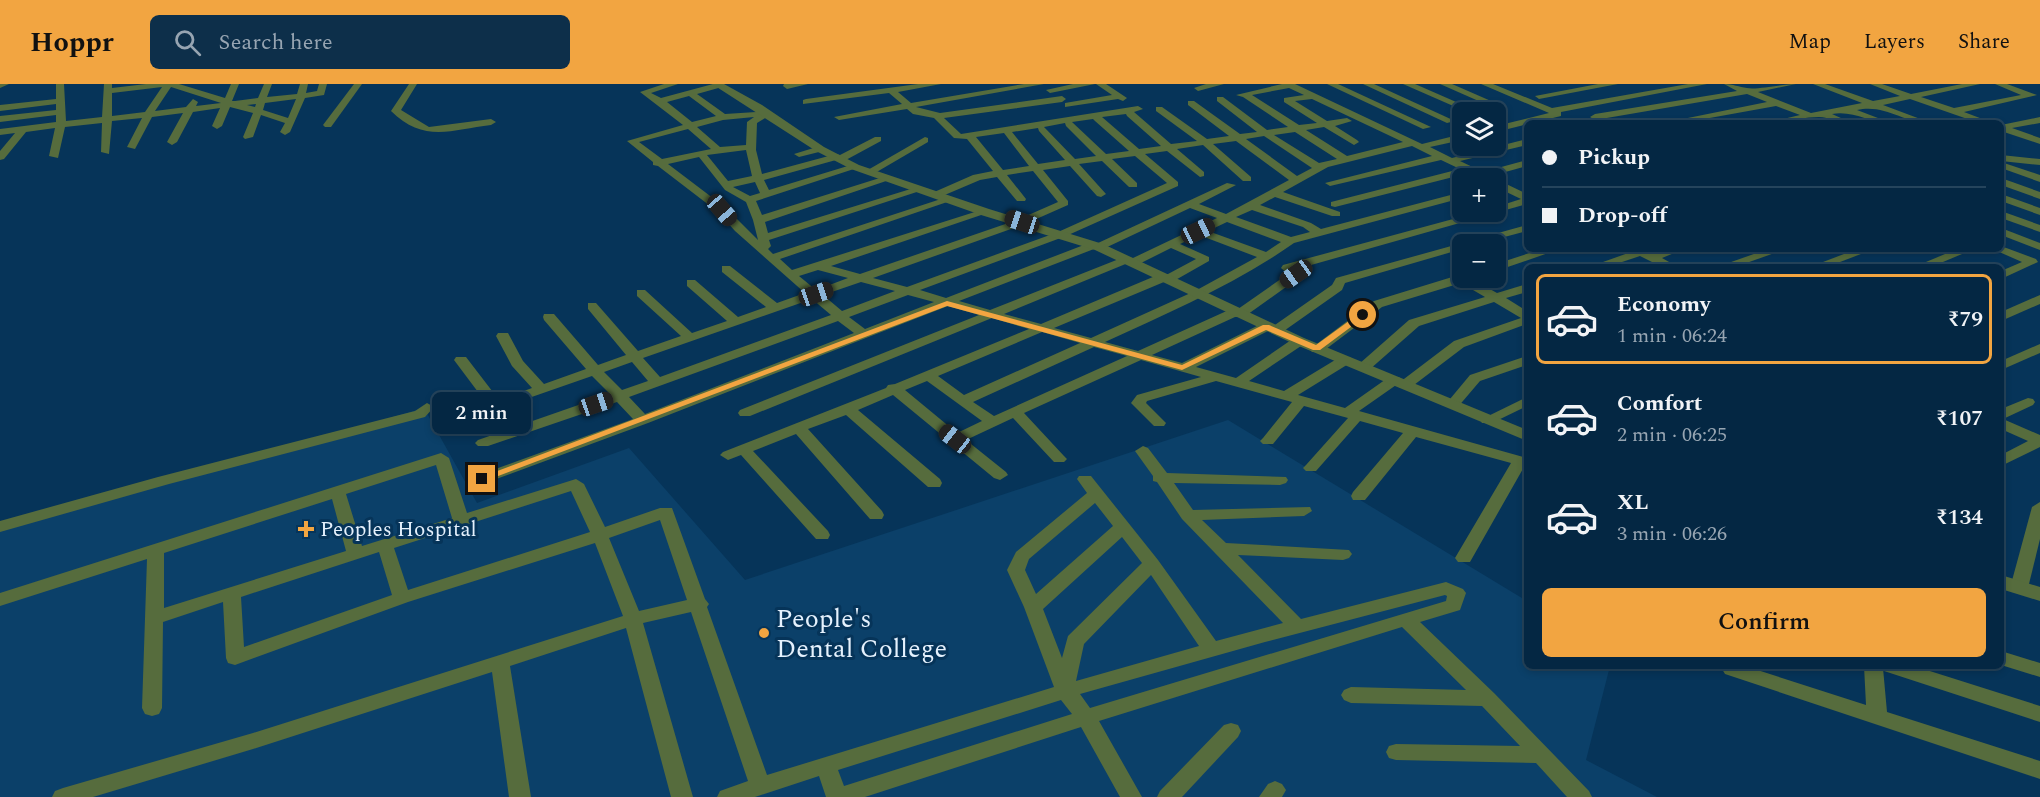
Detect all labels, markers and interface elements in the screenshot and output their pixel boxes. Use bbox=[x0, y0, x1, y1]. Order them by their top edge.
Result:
search box bbox=[150, 15, 570, 69]
text: Hoppr bbox=[30, 21, 114, 64]
icon: search bbox=[171, 26, 204, 59]
text: Search here bbox=[219, 26, 333, 59]
text: Map bbox=[1789, 26, 1831, 58]
text: Layers bbox=[1864, 26, 1925, 58]
text: Share bbox=[1958, 26, 2010, 58]
map controls bbox=[1452, 102, 1506, 288]
button: layers bbox=[1452, 102, 1506, 156]
text: Pickup bbox=[1578, 141, 1650, 174]
button: + bbox=[1452, 168, 1506, 222]
car bbox=[703, 191, 741, 229]
text: Drop-off bbox=[1578, 199, 1667, 232]
car bbox=[1002, 208, 1042, 236]
car bbox=[1178, 215, 1218, 247]
button: − bbox=[1452, 234, 1506, 288]
car bbox=[1276, 256, 1316, 292]
car bbox=[796, 280, 836, 308]
text: Economy bbox=[1617, 288, 1710, 321]
icon: car bbox=[1545, 292, 1599, 346]
route start bbox=[1349, 301, 1376, 328]
text: ₹79 bbox=[1948, 303, 1983, 336]
text: 1 min · 06:24 bbox=[1617, 321, 1727, 351]
text: Comfort bbox=[1617, 387, 1702, 420]
car bbox=[576, 390, 616, 418]
icon: car bbox=[1545, 391, 1599, 445]
callout: 2 min bbox=[432, 392, 532, 434]
text: 2 min bbox=[456, 398, 507, 428]
text: ₹107 bbox=[1936, 402, 1983, 435]
text: 2 min · 06:25 bbox=[1617, 420, 1727, 450]
car bbox=[935, 421, 975, 457]
route end bbox=[468, 465, 495, 492]
text: XL bbox=[1617, 486, 1648, 519]
icon: car bbox=[1545, 490, 1599, 544]
text: ₹134 bbox=[1936, 501, 1983, 534]
place label: Peoples Hospital bbox=[320, 514, 477, 546]
text: 3 min · 06:26 bbox=[1617, 519, 1727, 549]
marker: Peoples Hospital bbox=[297, 520, 315, 538]
button: Confirm bbox=[1542, 588, 1986, 657]
place label: People's Dental College bbox=[776, 599, 947, 669]
marker: People's Dental College bbox=[757, 626, 771, 640]

